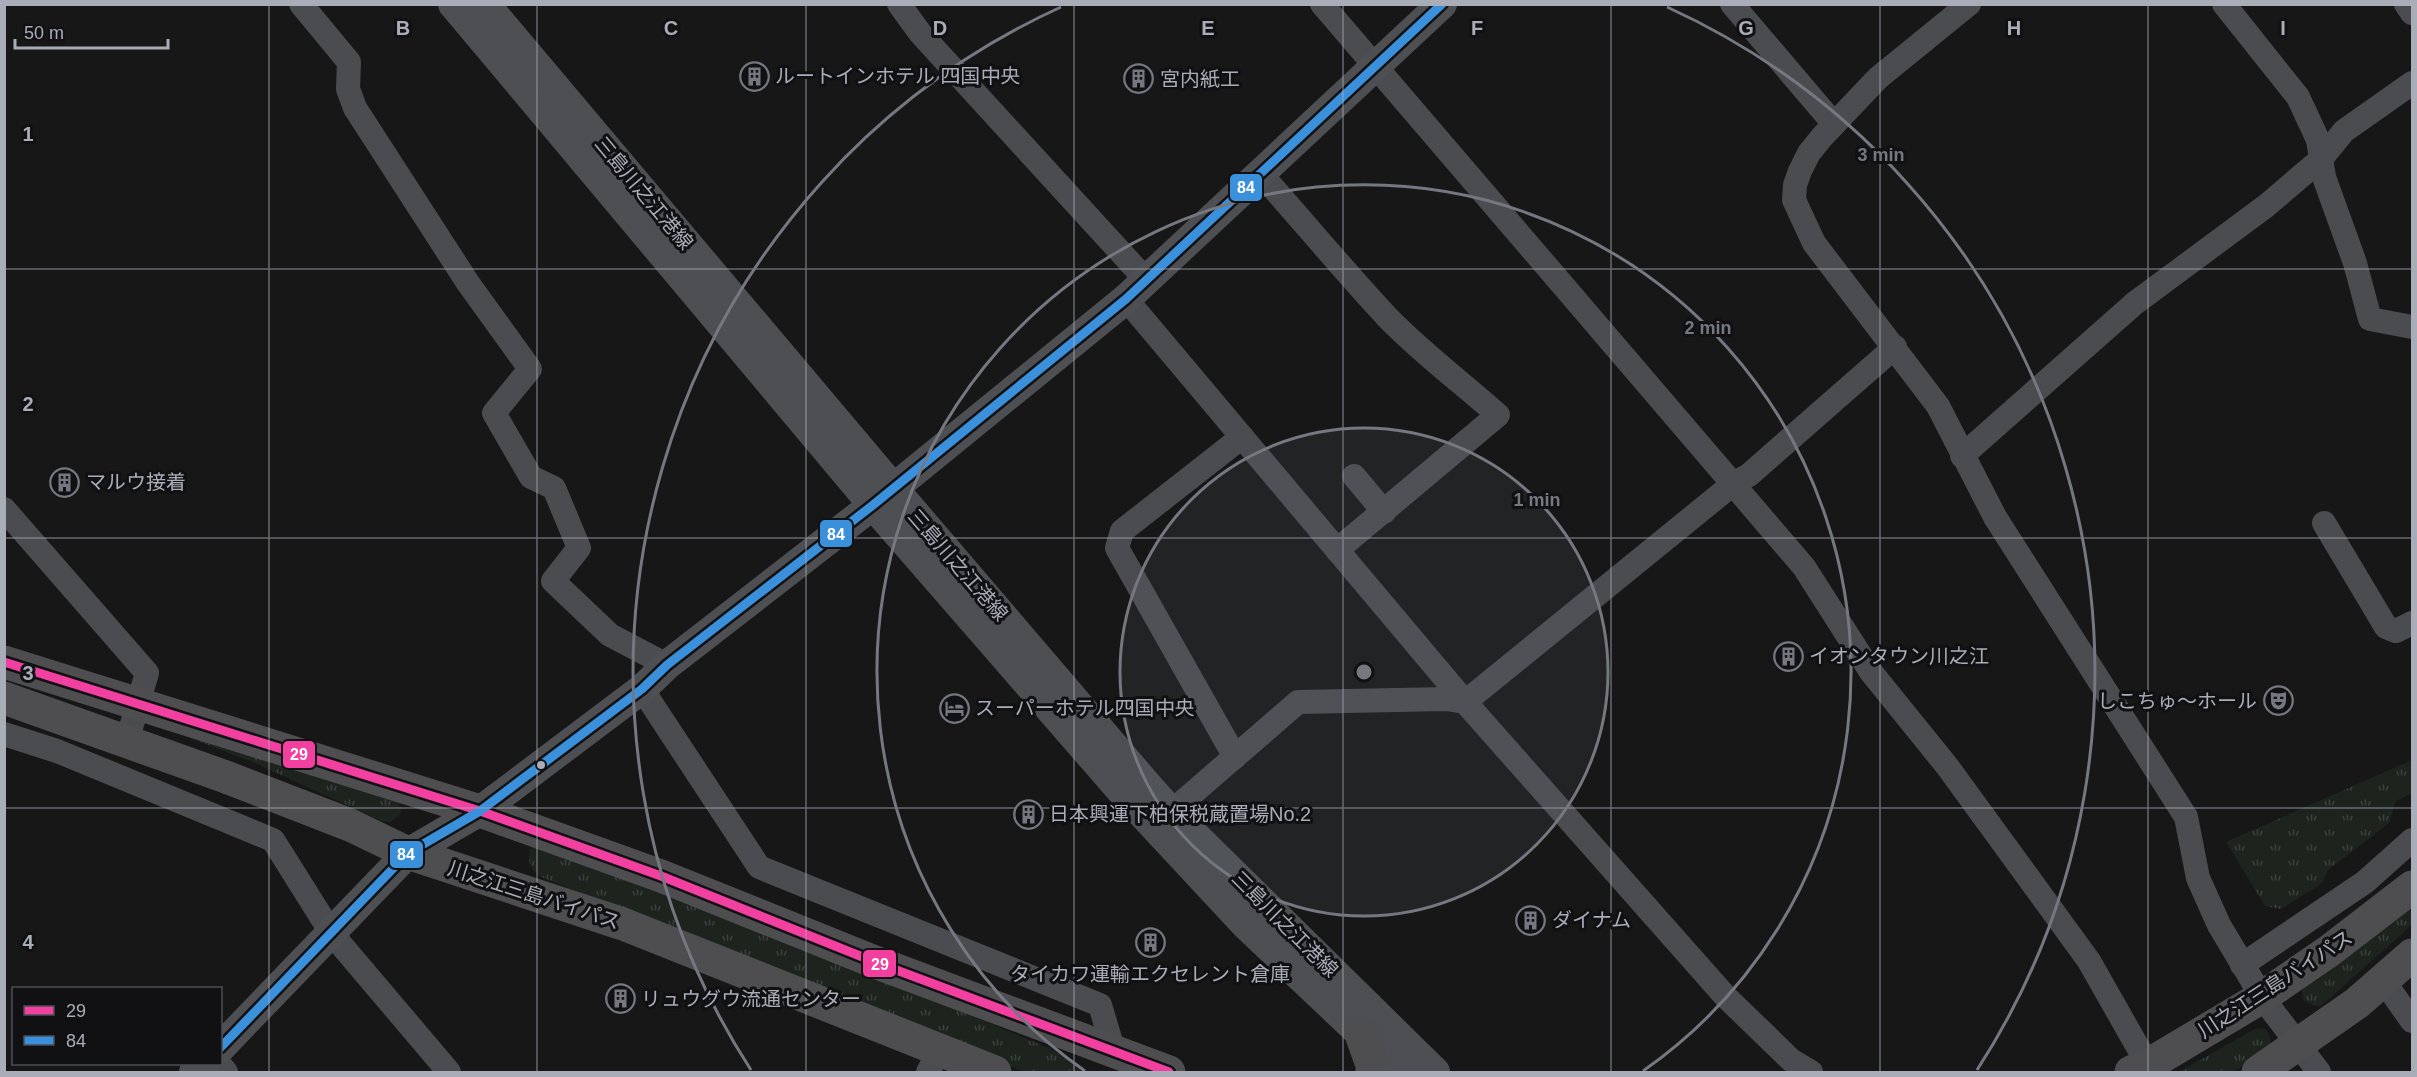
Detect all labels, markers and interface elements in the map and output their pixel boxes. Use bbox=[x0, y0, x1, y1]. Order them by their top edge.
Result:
scale bar bbox=[15, 12, 168, 50]
text: B bbox=[396, 17, 410, 39]
text: C bbox=[664, 17, 678, 39]
text: D bbox=[933, 17, 947, 39]
text: E bbox=[1201, 17, 1215, 39]
text: F bbox=[1471, 17, 1483, 39]
text: G bbox=[1738, 17, 1754, 39]
text: H bbox=[2007, 17, 2021, 39]
text: I bbox=[2280, 17, 2286, 39]
text: 50 m bbox=[24, 23, 64, 43]
building icon: ルートインホテル 四国中央 bbox=[738, 60, 770, 92]
building icon: 宮内紙工 bbox=[1123, 63, 1155, 95]
place label: ルートインホテル 四国中央 bbox=[775, 65, 1021, 87]
place label: 宮内紙工 bbox=[1160, 68, 1240, 90]
text: 1 bbox=[22, 123, 34, 145]
street label: 三島川之江港線 bbox=[591, 132, 697, 254]
text: 3 min bbox=[1857, 145, 1905, 165]
line badge: 84 bbox=[1229, 173, 1263, 202]
text: 84 bbox=[1237, 179, 1255, 196]
text: 2 min bbox=[1684, 318, 1732, 338]
text: 2 bbox=[22, 393, 34, 415]
building icon: マルウ接着 bbox=[49, 466, 81, 498]
place label: マルウ接着 bbox=[86, 471, 186, 493]
text: 1 min bbox=[1513, 490, 1561, 510]
street label: 三島川之江港線 bbox=[904, 505, 1012, 625]
line badge: 84 bbox=[819, 519, 853, 548]
text: 84 bbox=[827, 526, 845, 543]
building icon: イオンタウン川之江 bbox=[1772, 640, 1804, 672]
place label: イオンタウン川之江 bbox=[1809, 645, 1989, 667]
text: 3 bbox=[22, 662, 34, 684]
centre of rings bbox=[1354, 662, 1374, 682]
theatre icon: しこちゅ～ホール bbox=[2262, 685, 2294, 717]
place label: しこちゅ～ホール bbox=[2097, 690, 2257, 712]
hotel icon: スーパーホテル四国中央 bbox=[938, 692, 970, 724]
place label: スーパーホテル四国中央 bbox=[975, 697, 1195, 719]
line badge: 29 bbox=[282, 740, 316, 769]
text: 29 bbox=[290, 746, 308, 763]
unlabelled marker bbox=[535, 759, 547, 771]
building icon: 日本興運下柏保税蔵置場No.2 bbox=[1012, 798, 1044, 830]
place label: 日本興運下柏保税蔵置場No.2 bbox=[1049, 803, 1311, 825]
line badge: 84 bbox=[389, 840, 424, 869]
text: 84 bbox=[397, 846, 415, 863]
street label: 川之江三島バイパス bbox=[445, 857, 623, 933]
street label: 三島川之江港線 bbox=[1228, 867, 1342, 981]
building icon: ダイナム bbox=[1515, 904, 1547, 936]
place label: ダイナム bbox=[1552, 909, 1631, 931]
street label: 川之江三島バイパス bbox=[2194, 926, 2356, 1042]
building icon: タイカワ運輸エクセレント倉庫 bbox=[1134, 927, 1166, 959]
text: 4 bbox=[22, 931, 34, 953]
line badge: 29 bbox=[862, 949, 897, 978]
text: 29 bbox=[871, 956, 889, 973]
place label: タイカワ運輸エクセレント倉庫 bbox=[1010, 963, 1290, 985]
building icon: リュウグウ流通センター bbox=[604, 983, 636, 1015]
legend bbox=[12, 987, 222, 1065]
place label: リュウグウ流通センター bbox=[641, 988, 861, 1010]
text: 29 bbox=[66, 1001, 86, 1021]
text: 84 bbox=[66, 1031, 86, 1051]

